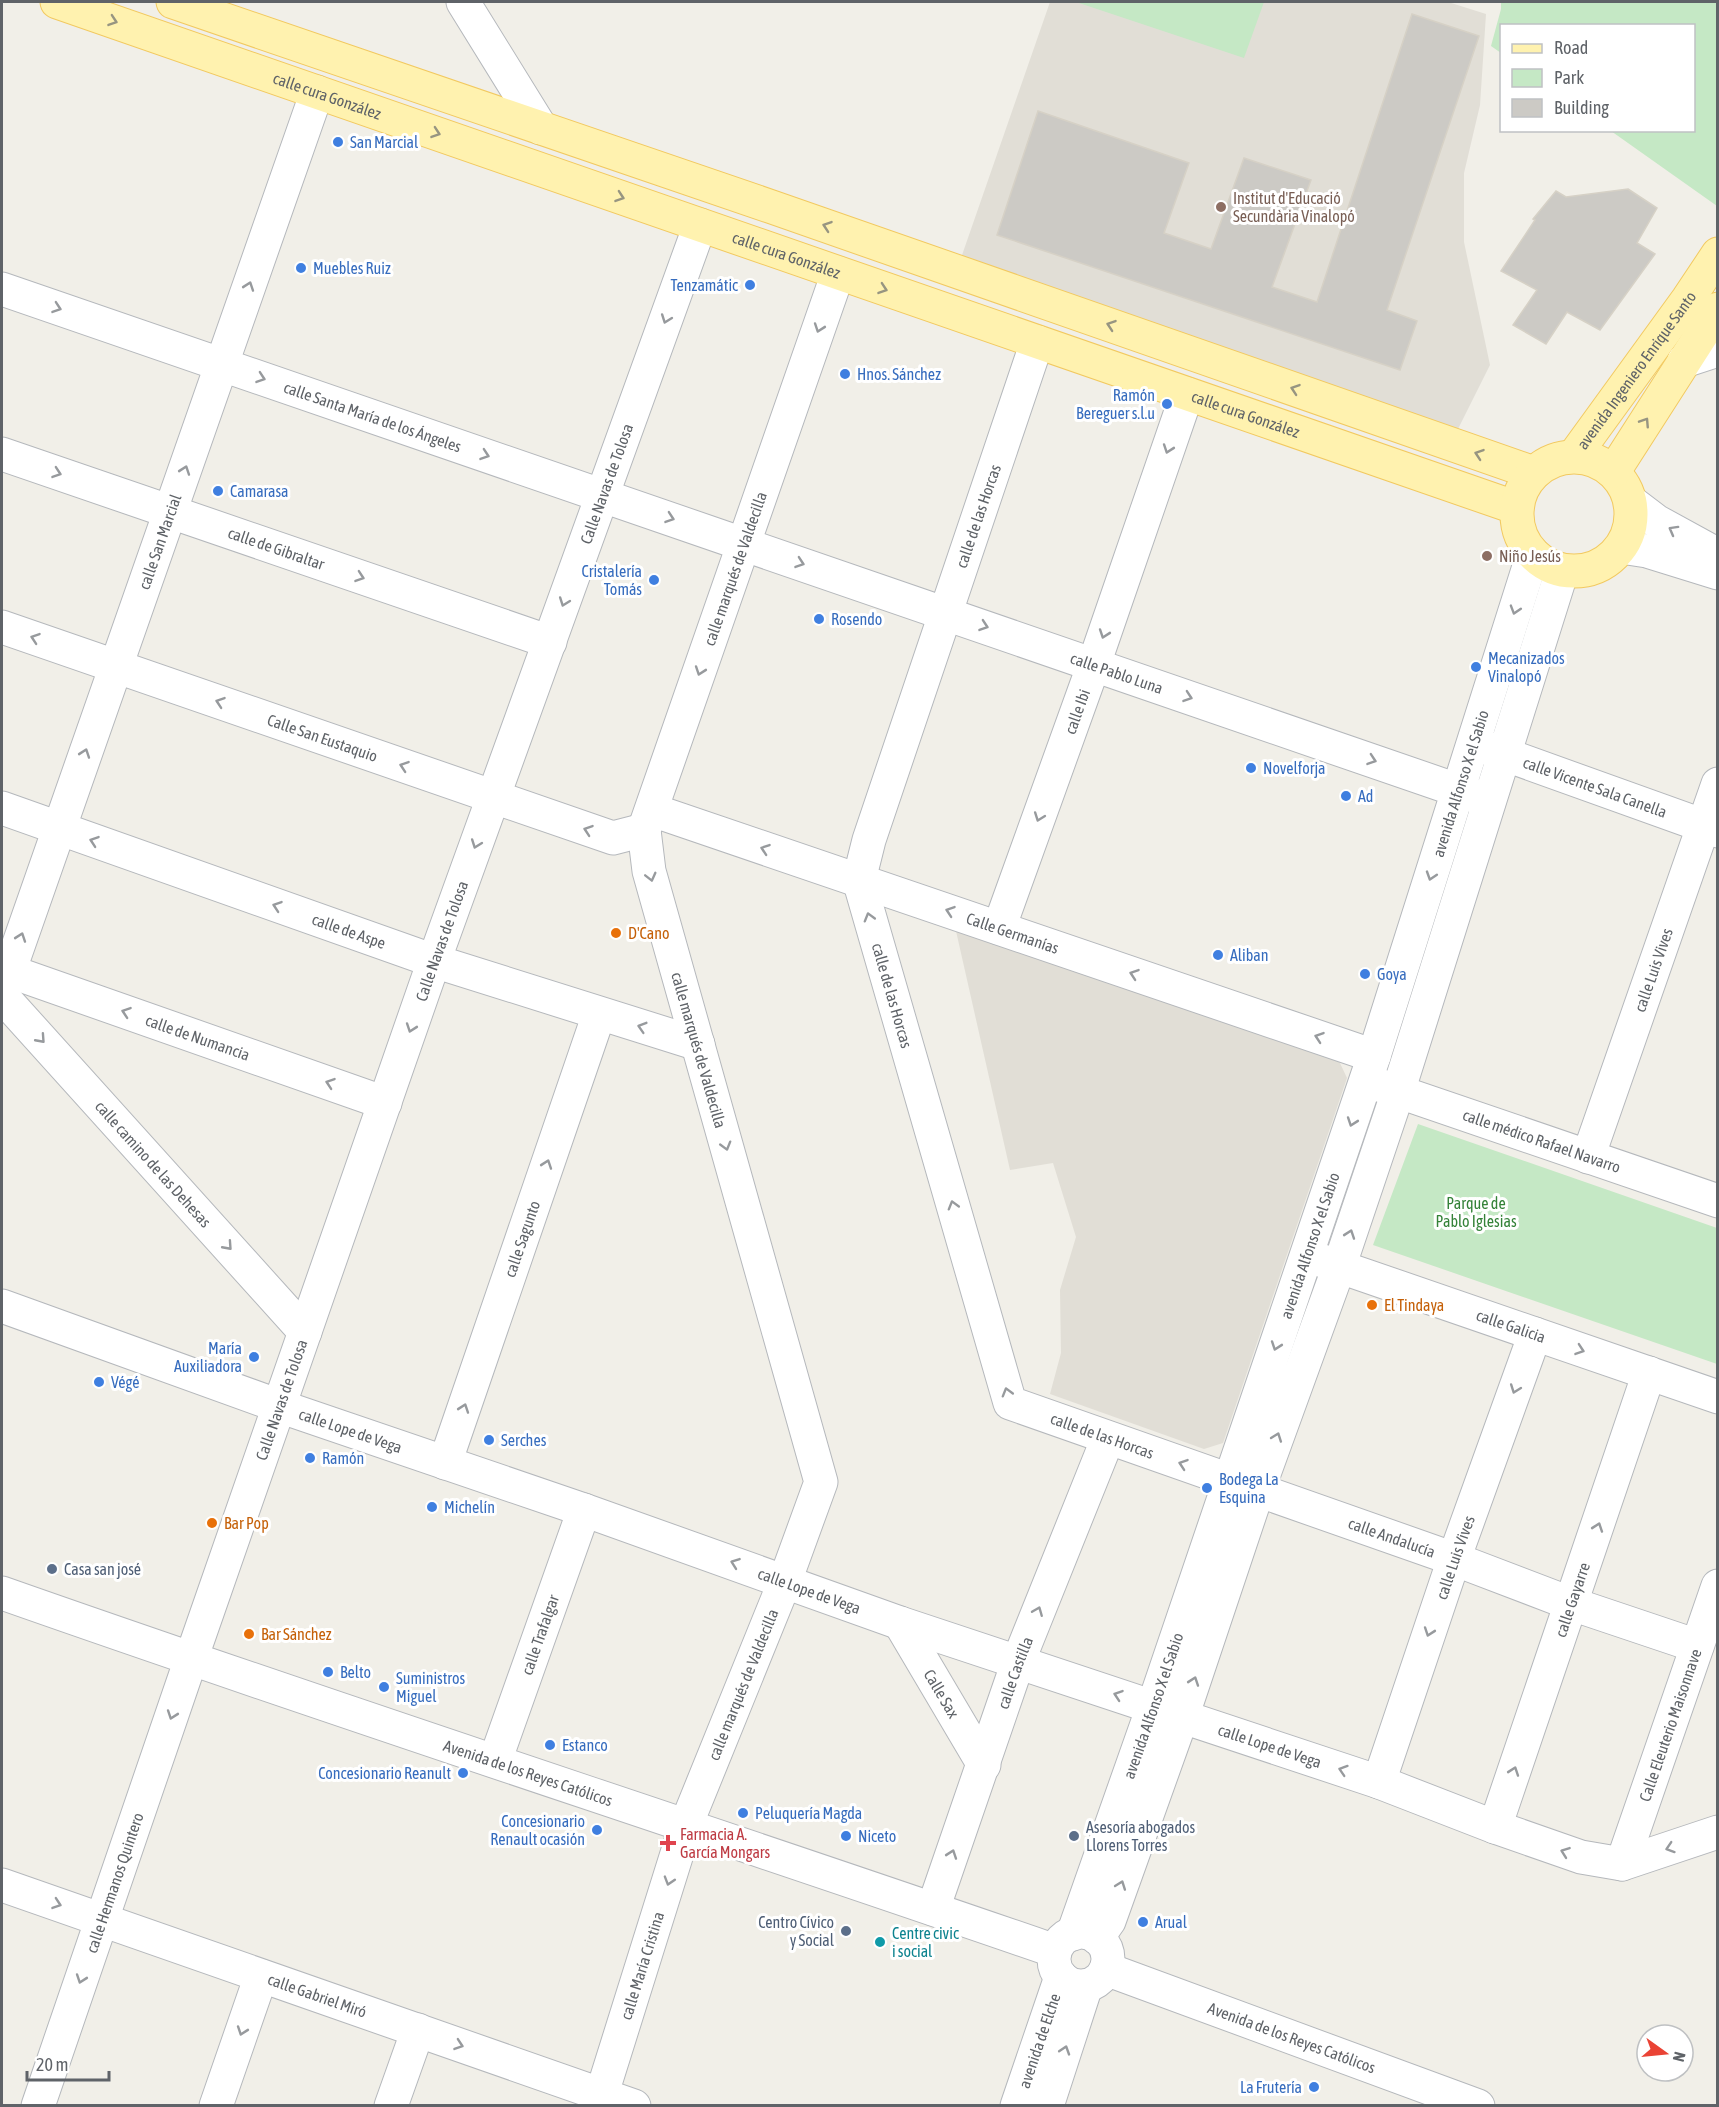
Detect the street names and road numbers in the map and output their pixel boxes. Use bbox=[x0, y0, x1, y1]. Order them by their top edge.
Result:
street label: calle cura González bbox=[271, 69, 384, 123]
street label: calle cura González bbox=[730, 228, 843, 282]
street label: avenida Ingeniero Enrique Santo bbox=[1573, 288, 1699, 453]
street label: calle Santa María de los Ángeles bbox=[281, 378, 464, 456]
street label: calle cura González bbox=[1189, 387, 1302, 441]
street label: Calle Navas de Tolosa bbox=[577, 421, 636, 546]
street label: calle de las Horcas bbox=[952, 462, 1004, 570]
street label: calle marqués de Valdecilla bbox=[700, 489, 770, 648]
street label: calle San Marcial bbox=[135, 491, 185, 592]
street label: calle de Gibraltar bbox=[226, 523, 327, 573]
street label: calle Pablo Luna bbox=[1068, 649, 1165, 697]
street label: calle Ibi bbox=[1061, 687, 1093, 737]
street label: avenida Alfonso X el Sabio bbox=[1429, 708, 1492, 859]
street label: Calle San Eustaquio bbox=[265, 710, 380, 765]
street label: calle Vicente Sala Canella bbox=[1521, 753, 1669, 821]
street label: Calle Navas de Tolosa bbox=[412, 878, 471, 1003]
street label: Calle Germanías bbox=[964, 909, 1062, 957]
street label: calle de Aspe bbox=[310, 910, 388, 952]
street label: calle Luis Vives bbox=[1630, 925, 1676, 1014]
street label: calle de las Horcas bbox=[869, 941, 916, 1050]
street label: calle marqués de Valdecilla bbox=[667, 970, 730, 1130]
street label: calle de Numancia bbox=[143, 1011, 252, 1064]
street label: calle camino de las Dehesas bbox=[92, 1097, 215, 1231]
street label: calle médico Rafael Navarro bbox=[1460, 1105, 1623, 1176]
street label: avenida Alfonso X el Sabio bbox=[1277, 1170, 1343, 1321]
street label: calle Sagunto bbox=[500, 1198, 543, 1279]
street label: calle Galicia bbox=[1474, 1305, 1548, 1346]
street label: Calle Navas de Tolosa bbox=[252, 1337, 311, 1462]
street label: calle Lope de Vega bbox=[297, 1404, 404, 1456]
street label: calle de las Horcas bbox=[1048, 1409, 1157, 1462]
street label: calle Luis Vives bbox=[1432, 1513, 1478, 1602]
street label: calle Andalucía bbox=[1346, 1514, 1438, 1561]
street label: calle Gayarre bbox=[1551, 1560, 1593, 1639]
street label: calle Lope de Vega bbox=[756, 1564, 863, 1617]
street label: calle Trafalgar bbox=[517, 1592, 562, 1677]
street label: calle marqués de Valdecilla bbox=[704, 1606, 782, 1763]
street label: avenida Alfonso X el Sabio bbox=[1119, 1630, 1187, 1781]
street label: calle Castilla bbox=[994, 1634, 1036, 1711]
street label: Calle Eleuterio Maisonnave bbox=[1635, 1646, 1705, 1804]
street label: Calle Sax bbox=[920, 1666, 963, 1721]
street label: calle Lope de Vega bbox=[1216, 1720, 1324, 1771]
street label: Avenida de los Reyes Católicos bbox=[441, 1736, 615, 1810]
street label: calle Hermanos Quintero bbox=[82, 1810, 147, 1955]
street label: calle María Cristina bbox=[617, 1909, 667, 2022]
street label: calle Gabriel Miró bbox=[265, 1970, 369, 2021]
street label: avenida de Elche bbox=[1015, 1991, 1064, 2090]
street label: Avenida de los Reyes Católicos bbox=[1206, 1998, 1378, 2077]

